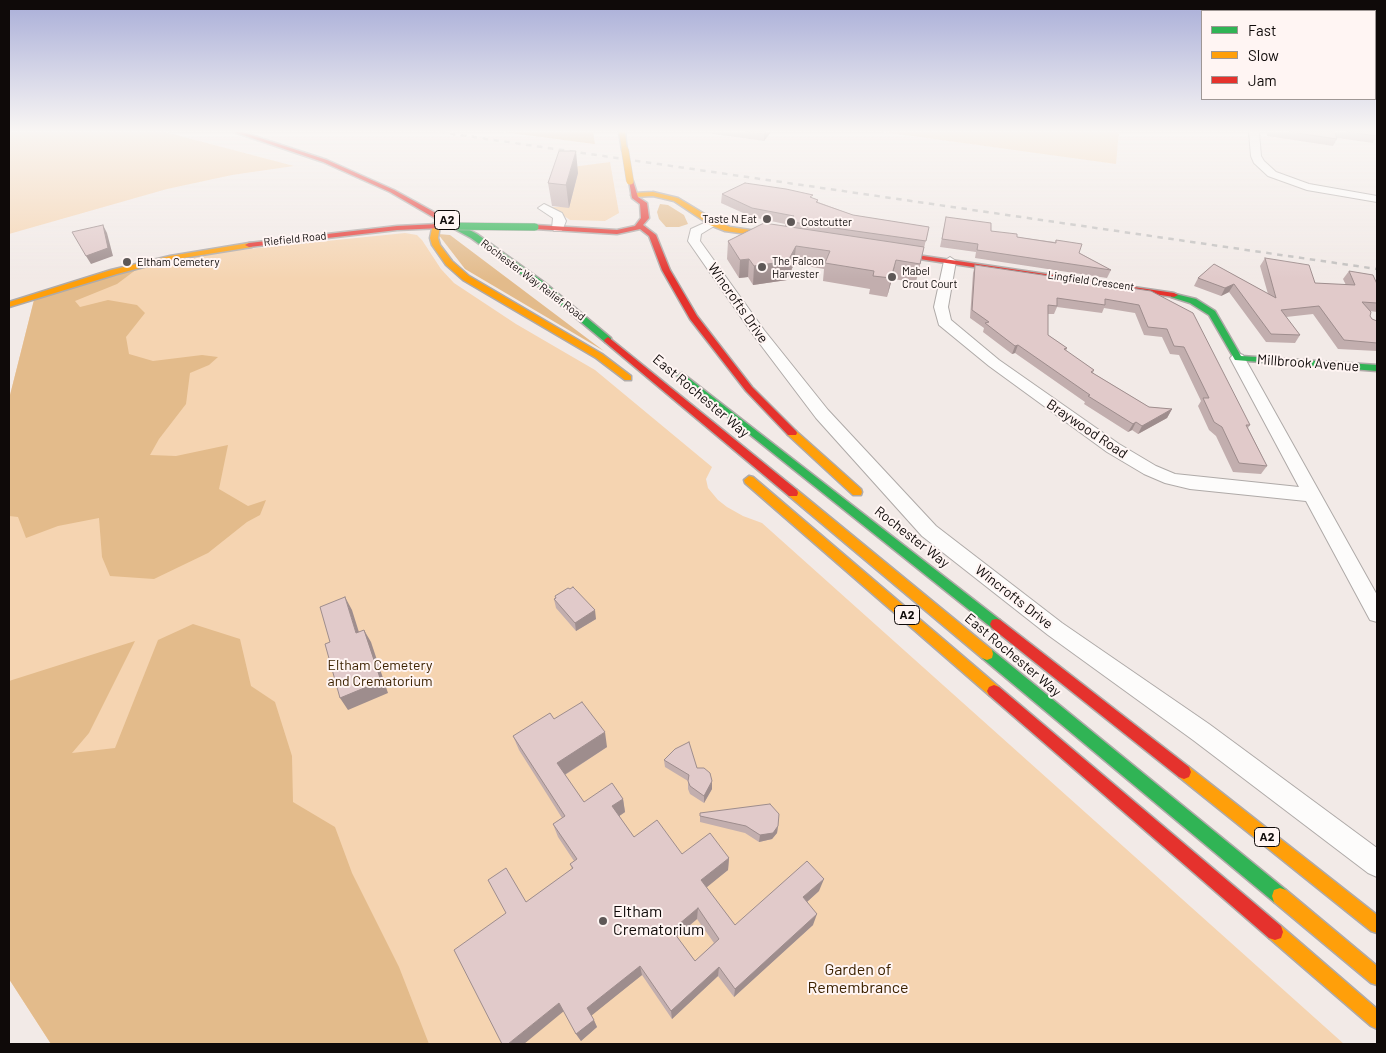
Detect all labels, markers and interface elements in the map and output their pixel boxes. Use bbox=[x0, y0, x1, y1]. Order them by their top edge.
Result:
legend bbox=[1201, 10, 1376, 100]
text: Fast bbox=[1248, 21, 1276, 39]
text: Slow bbox=[1248, 46, 1279, 64]
text: Jam bbox=[1248, 71, 1277, 89]
road number: A2 bbox=[434, 210, 460, 230]
place label: Taste N Eat bbox=[702, 212, 757, 226]
marker: Taste N Eat bbox=[761, 213, 773, 225]
place label: Costcutter bbox=[801, 215, 852, 229]
marker: Costcutter bbox=[785, 216, 797, 228]
street label: Riefield Road bbox=[263, 229, 327, 249]
street label: Rochester Way Relief Road bbox=[478, 236, 588, 324]
place label: The Falcon Harvester bbox=[772, 254, 824, 280]
place label: Eltham Cemetery bbox=[137, 255, 219, 269]
marker: Eltham Cemetery bbox=[121, 256, 133, 268]
street label: Wincrofts Drive bbox=[704, 260, 772, 346]
marker: The Falcon Harvester bbox=[756, 261, 768, 273]
place label: Mabel Crout Court bbox=[902, 264, 957, 290]
street label: Lingfield Crescent bbox=[1047, 268, 1135, 294]
marker: Mabel Crout Court bbox=[886, 271, 898, 283]
street label: East Rochester Way bbox=[649, 351, 753, 441]
street label: Millbrook Avenue bbox=[1256, 351, 1360, 375]
street label: Braywood Road bbox=[1043, 396, 1131, 462]
street label: Rochester Way bbox=[871, 503, 953, 571]
street label: Wincrofts Drive bbox=[972, 561, 1056, 633]
road number: A2 bbox=[894, 606, 920, 624]
street label: East Rochester Way bbox=[961, 610, 1065, 700]
park label: Eltham Cemetery and Crematorium bbox=[328, 657, 432, 690]
road number: A2 bbox=[1254, 828, 1280, 846]
place label: Eltham Crematorium bbox=[613, 902, 704, 940]
marker: Eltham Crematorium bbox=[597, 915, 609, 927]
park label: Garden of Remembrance bbox=[807, 960, 909, 998]

